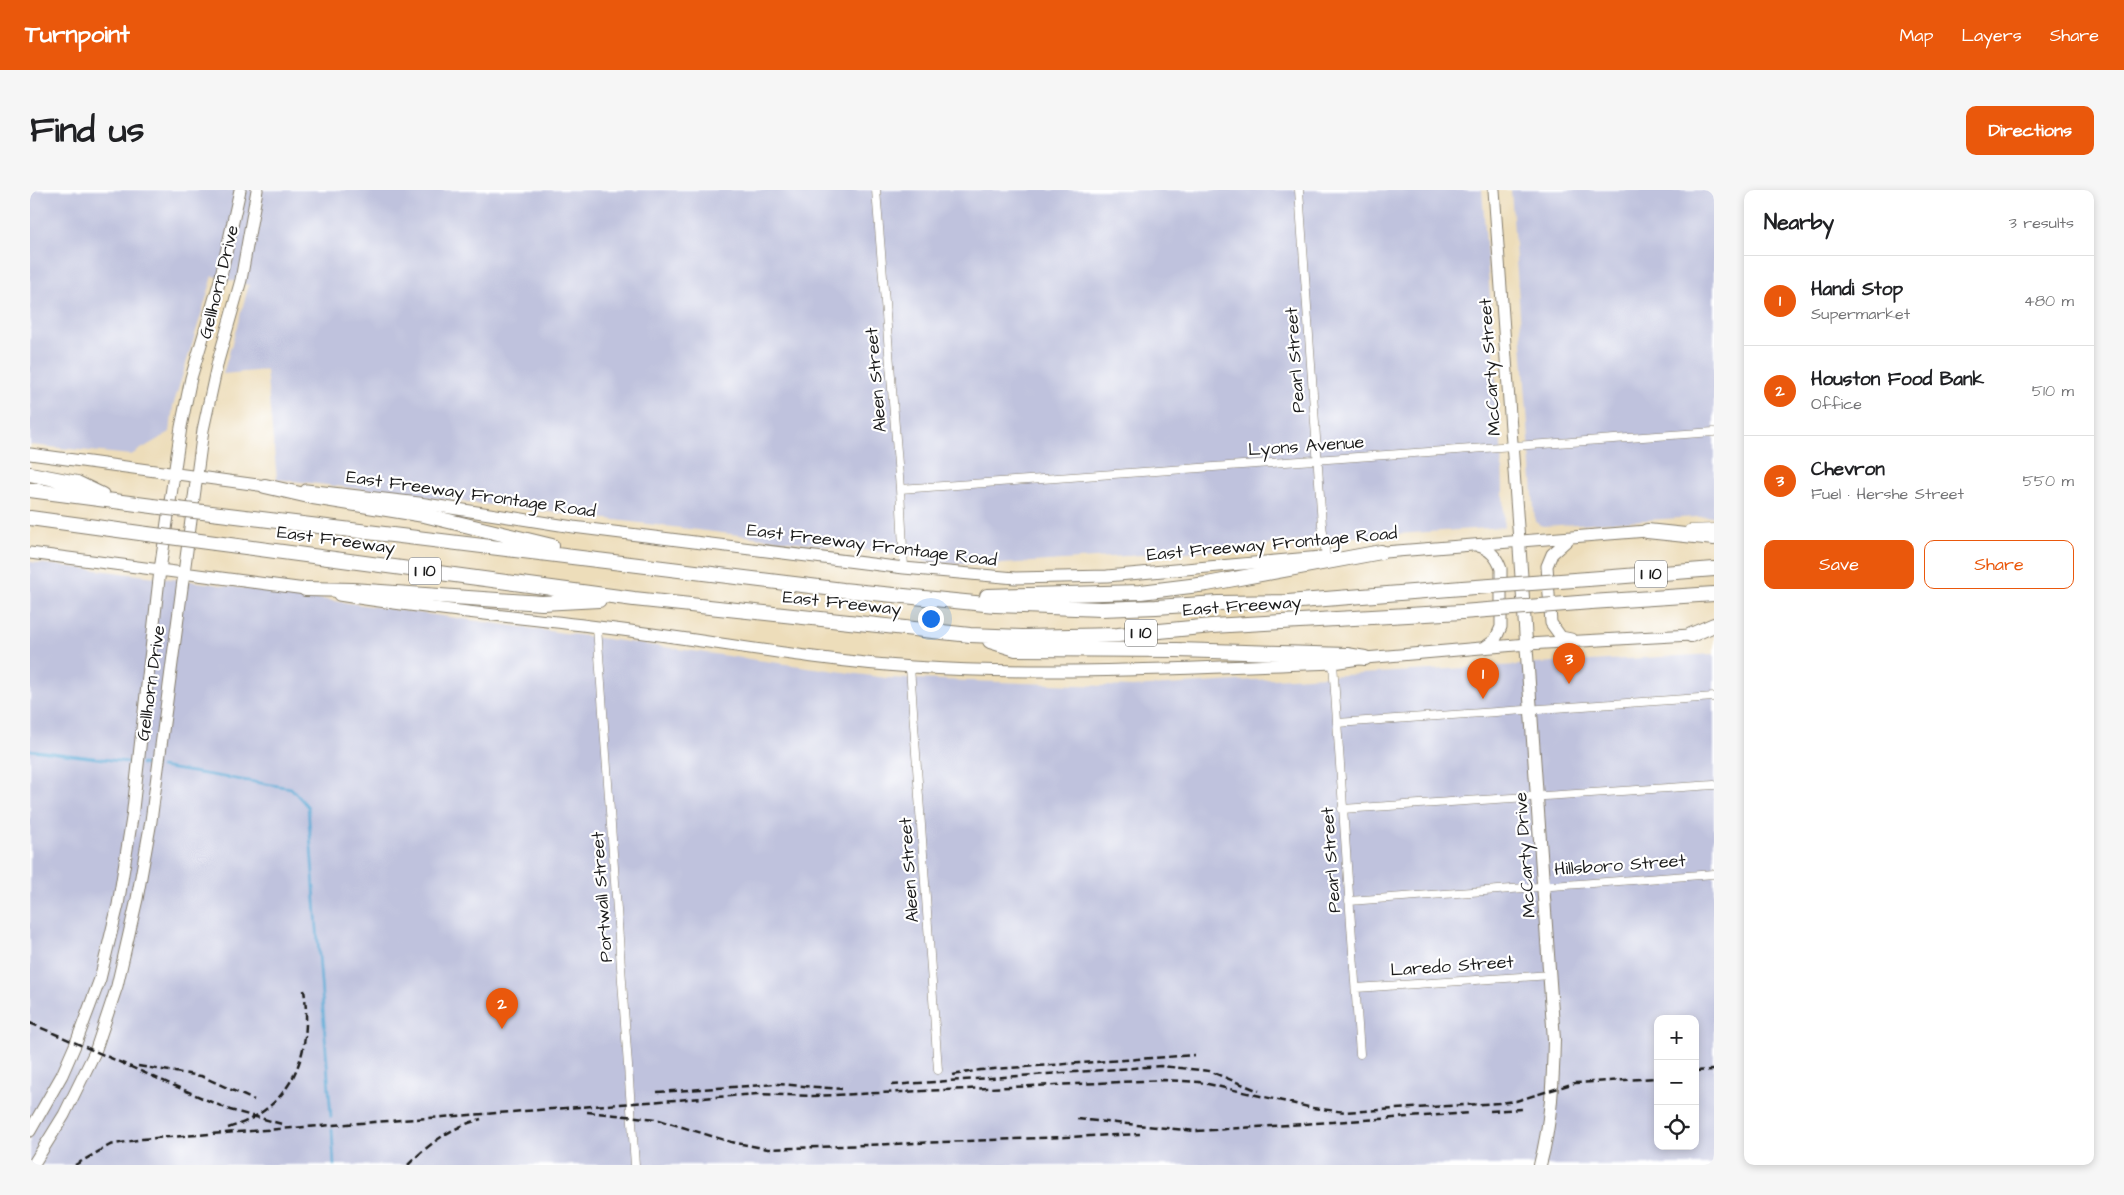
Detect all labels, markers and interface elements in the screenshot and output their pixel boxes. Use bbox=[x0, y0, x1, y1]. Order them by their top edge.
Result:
text: Turnpoint bbox=[25, 18, 130, 52]
text: Map bbox=[1899, 23, 1933, 48]
text: Layers bbox=[1961, 23, 2022, 48]
text: Share bbox=[2050, 23, 2099, 48]
text: Find us bbox=[30, 106, 144, 155]
button: Directions bbox=[1966, 106, 2094, 155]
text: Nearby bbox=[1764, 208, 1834, 237]
text: 3 results bbox=[2009, 212, 2074, 234]
street label: Gellhorn Drive bbox=[193, 222, 245, 342]
text: Handi Stop bbox=[1811, 276, 1903, 303]
text: 1 bbox=[1779, 290, 1781, 312]
text: 480 m bbox=[2024, 290, 2074, 312]
street label: McCarty Street bbox=[1473, 297, 1508, 437]
text: Supermarket bbox=[1811, 303, 1910, 325]
street label: Pearl Street bbox=[1279, 306, 1311, 414]
street label: Aleen Street bbox=[859, 326, 893, 434]
text: Houston Food Bank bbox=[1811, 366, 1984, 393]
text: 2 bbox=[1775, 380, 1785, 402]
text: 510 m bbox=[2032, 380, 2074, 402]
text: Office bbox=[1811, 393, 1862, 415]
street label: Lyons Avenue bbox=[1247, 429, 1365, 464]
text: Chevron bbox=[1811, 456, 1885, 483]
street label: East Freeway Frontage Road bbox=[345, 464, 597, 525]
text: 3 bbox=[1776, 470, 1784, 492]
text: 550 m bbox=[2022, 470, 2074, 492]
text: Fuel · Hershe Street bbox=[1811, 483, 1964, 505]
street label: East Freeway Frontage Road bbox=[746, 517, 998, 574]
street label: East Freeway bbox=[275, 519, 397, 562]
street label: East Freeway Frontage Road bbox=[1146, 521, 1398, 568]
button: Save bbox=[1764, 540, 1914, 589]
button: Share bbox=[1924, 540, 2074, 589]
road number: I 10 bbox=[409, 558, 441, 584]
road number: I 10 bbox=[1635, 560, 1667, 588]
street label: East Freeway bbox=[782, 584, 902, 623]
street label: East Freeway bbox=[1182, 589, 1302, 624]
your location bbox=[918, 606, 944, 632]
road number: I 10 bbox=[1125, 619, 1157, 646]
street label: Gellhorn Drive bbox=[131, 623, 172, 742]
pin: 3 bbox=[1553, 643, 1585, 684]
pin: 1 bbox=[1467, 658, 1499, 699]
street label: McCarty Drive bbox=[1508, 791, 1543, 919]
street label: Pearl Street bbox=[1315, 806, 1347, 914]
street label: Aleen Street bbox=[893, 816, 925, 924]
street label: Portwall Street bbox=[585, 830, 619, 963]
street label: Hillsboro Street bbox=[1554, 848, 1687, 882]
street label: Laredo Street bbox=[1390, 949, 1515, 983]
pin: 2 bbox=[486, 988, 518, 1029]
map controls bbox=[1654, 1015, 1699, 1150]
button: + bbox=[1654, 1015, 1699, 1060]
button: − bbox=[1654, 1060, 1699, 1105]
button: locate bbox=[1654, 1105, 1699, 1150]

